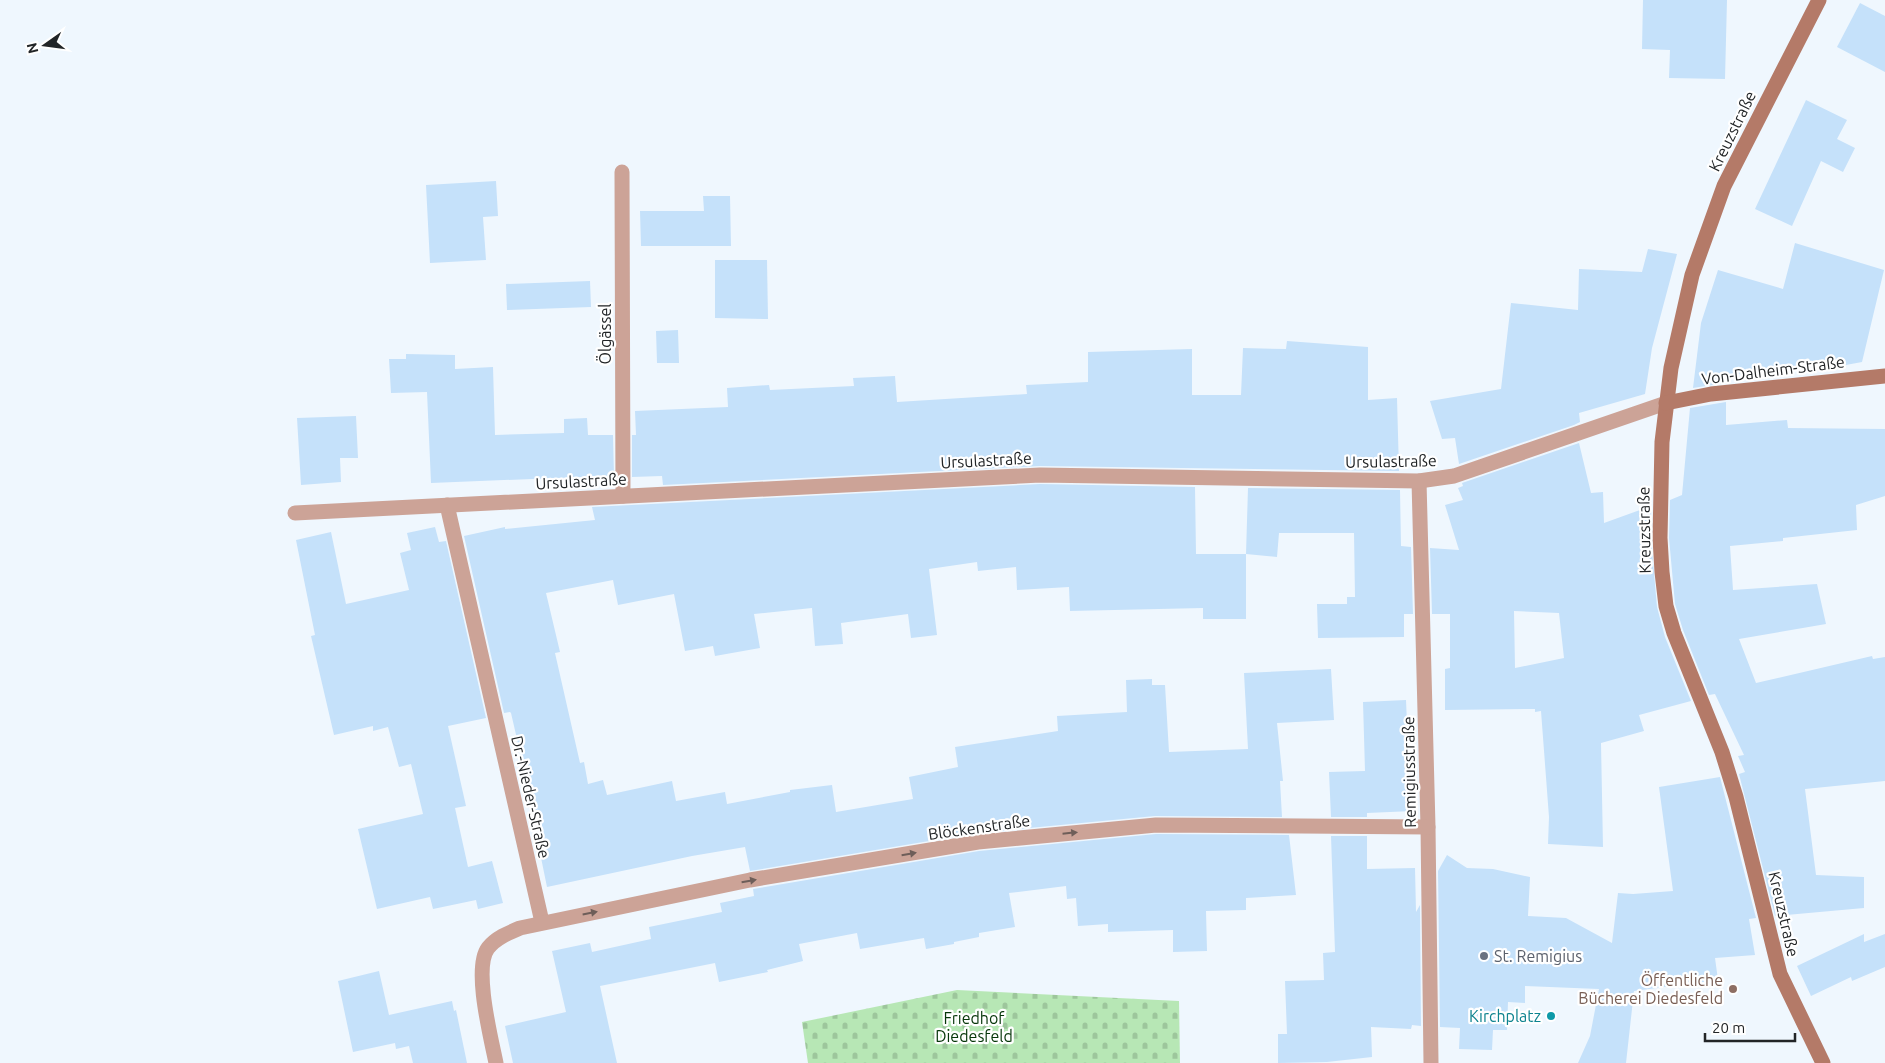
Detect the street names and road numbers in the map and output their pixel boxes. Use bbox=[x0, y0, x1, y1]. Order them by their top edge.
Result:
street label: Kreuzstraße bbox=[1705, 88, 1759, 174]
street label: Ölgässel bbox=[596, 304, 614, 364]
street label: Von-Dalheim-Straße bbox=[1700, 352, 1846, 388]
street label: Ursulastraße bbox=[940, 449, 1032, 471]
street label: Ursulastraße bbox=[1345, 451, 1437, 471]
street label: Ursulastraße bbox=[535, 470, 627, 492]
street label: Kreuzstraße bbox=[1634, 486, 1654, 574]
street label: Remigiusstraße bbox=[1399, 716, 1419, 828]
street label: Dr.-Nieder-Straße bbox=[508, 734, 554, 860]
street label: Blöckenstraße bbox=[927, 811, 1031, 843]
street label: Kreuzstraße bbox=[1765, 870, 1803, 958]

